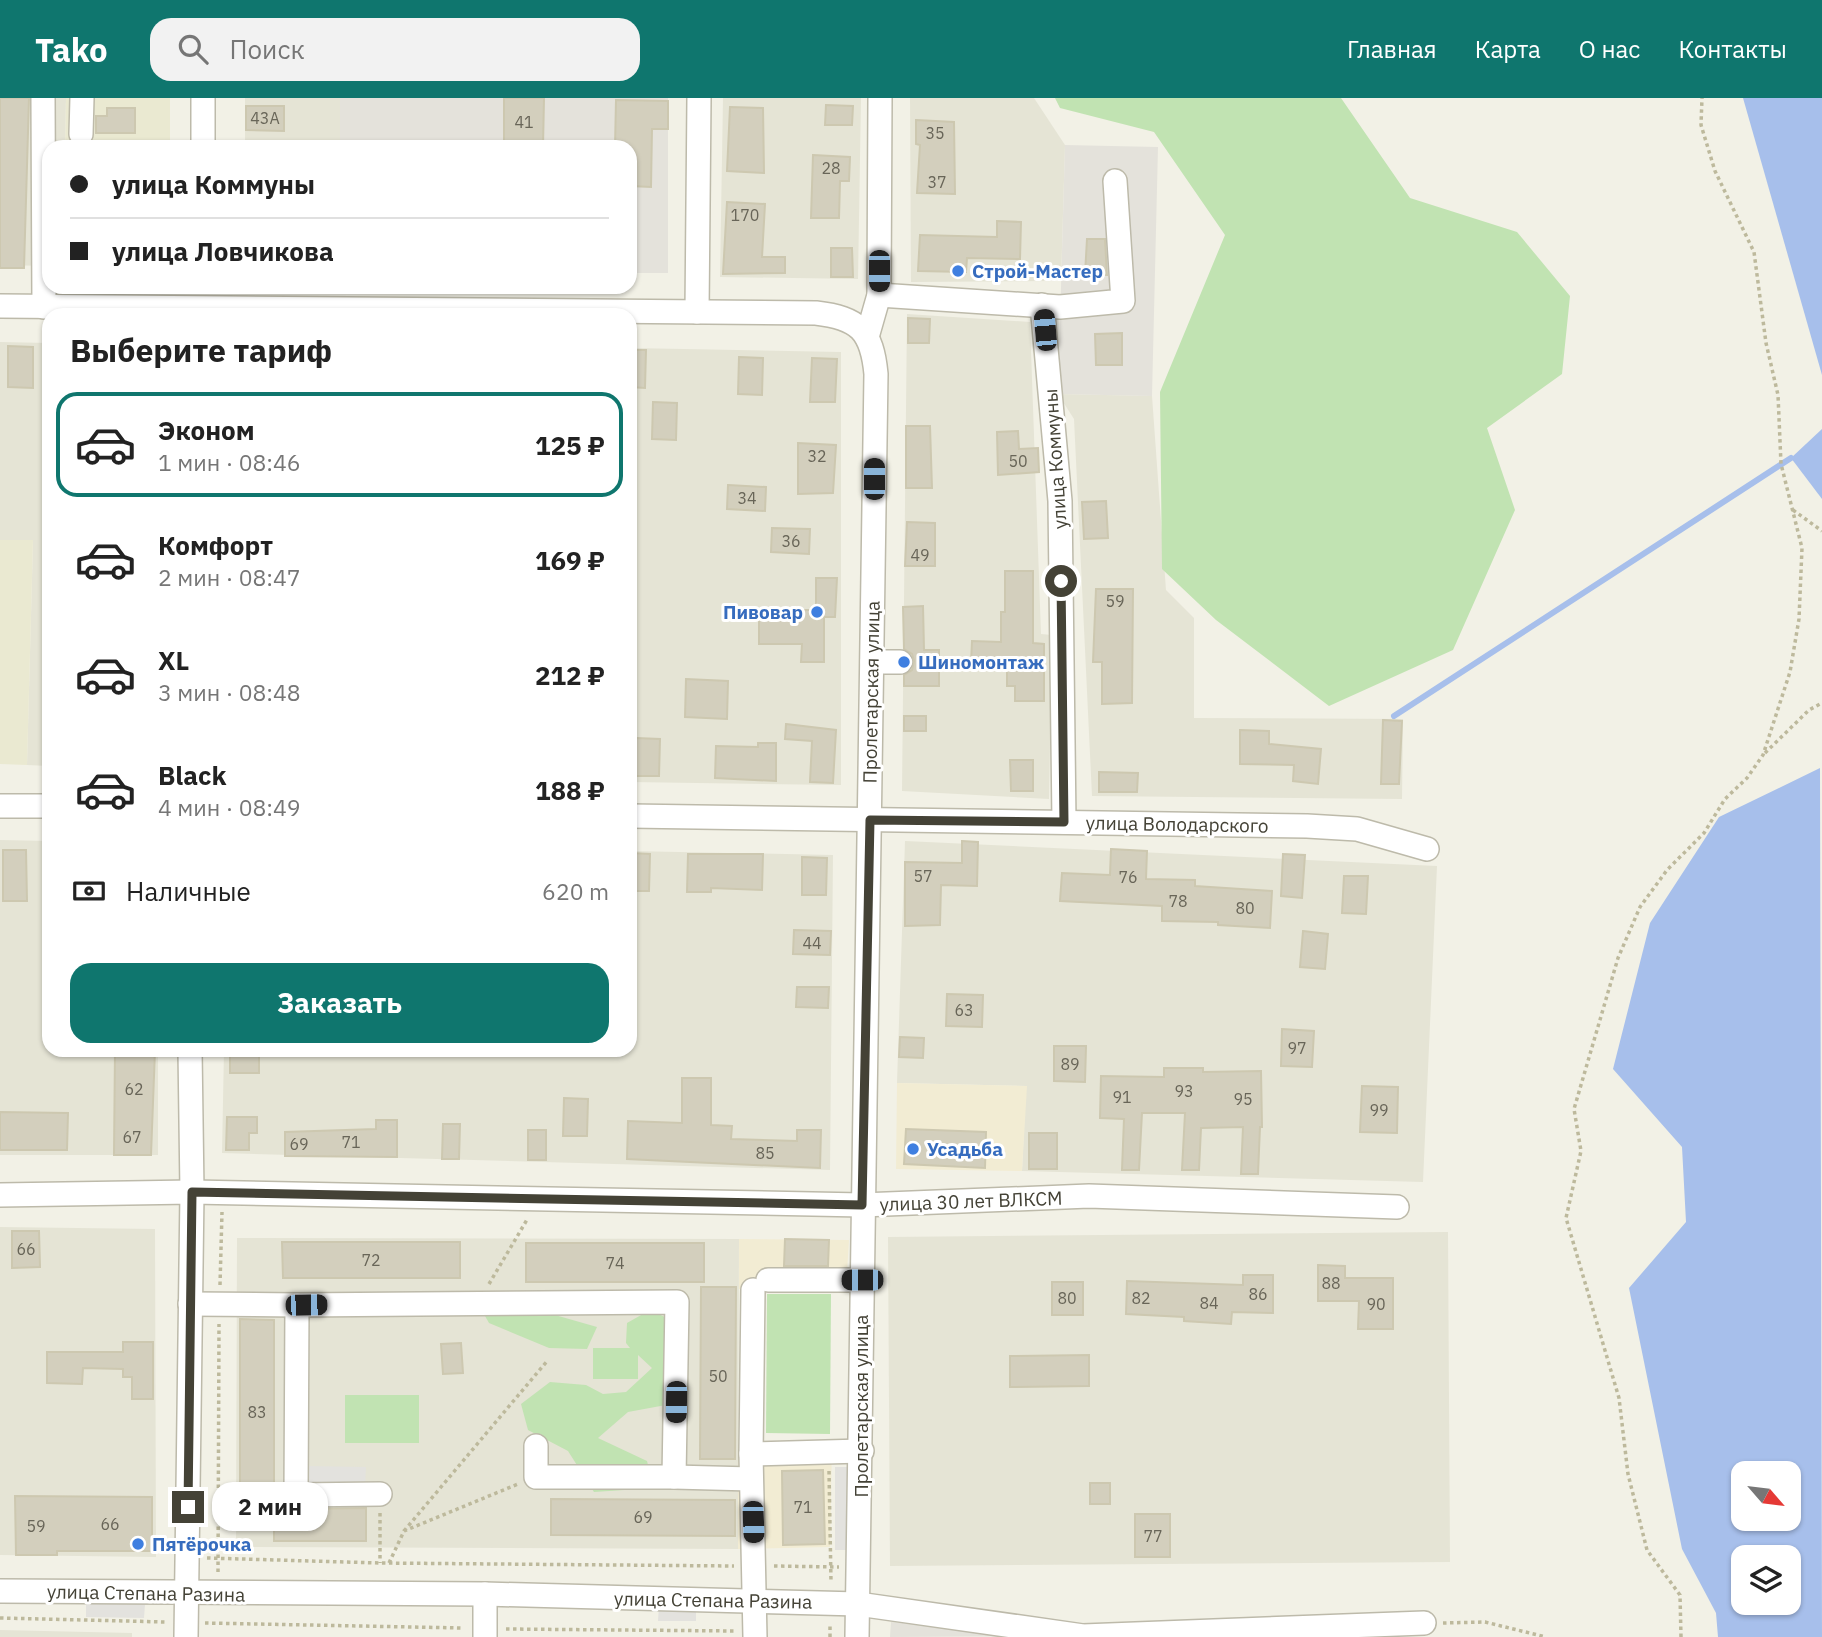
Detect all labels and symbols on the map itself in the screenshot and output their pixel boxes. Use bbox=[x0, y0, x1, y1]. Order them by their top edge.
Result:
house number: 43А bbox=[250, 108, 280, 128]
house number: 41 bbox=[514, 112, 534, 132]
house number: 35 bbox=[925, 123, 945, 143]
house number: 28 bbox=[821, 158, 841, 178]
house number: 37 bbox=[927, 172, 947, 192]
house number: 170 bbox=[731, 205, 759, 225]
car bbox=[869, 250, 890, 292]
place label: Строй-Мастер bbox=[972, 259, 1103, 283]
marker: Строй-Мастер bbox=[950, 263, 966, 279]
car bbox=[1033, 308, 1058, 352]
street label: улица Коммуны bbox=[1038, 388, 1072, 530]
house number: 32 bbox=[807, 446, 827, 466]
house number: 50 bbox=[1008, 451, 1028, 471]
car bbox=[864, 458, 885, 500]
house number: 34 bbox=[737, 488, 757, 508]
house number: 36 bbox=[781, 531, 801, 551]
house number: 49 bbox=[910, 545, 930, 565]
route start bbox=[1045, 565, 1077, 597]
house number: 59 bbox=[1105, 591, 1125, 611]
place label: Пивовар bbox=[723, 600, 803, 624]
street label: Пролетарская улица bbox=[857, 600, 885, 784]
marker: Пивовар bbox=[809, 604, 825, 620]
place label: Шиномонтаж bbox=[918, 650, 1044, 674]
marker: Шиномонтаж bbox=[896, 654, 912, 670]
street label: улица Володарского bbox=[1085, 810, 1269, 838]
house number: 57 bbox=[913, 866, 933, 886]
house number: 76 bbox=[1118, 867, 1138, 887]
house number: 78 bbox=[1168, 891, 1188, 911]
house number: 80 bbox=[1235, 898, 1255, 918]
house number: 44 bbox=[802, 933, 822, 953]
house number: 63 bbox=[954, 1000, 974, 1020]
house number: 97 bbox=[1287, 1038, 1307, 1058]
house number: 89 bbox=[1060, 1054, 1080, 1074]
house number: 62 bbox=[124, 1079, 144, 1099]
house number: 93 bbox=[1174, 1081, 1194, 1101]
house number: 91 bbox=[1112, 1087, 1132, 1107]
house number: 95 bbox=[1233, 1089, 1253, 1109]
house number: 99 bbox=[1369, 1100, 1389, 1120]
house number: 67 bbox=[122, 1127, 142, 1147]
house number: 71 bbox=[341, 1132, 361, 1152]
house number: 69 bbox=[289, 1134, 309, 1154]
place label: Усадьба bbox=[927, 1137, 1003, 1161]
marker: Усадьба bbox=[905, 1141, 921, 1157]
house number: 85 bbox=[755, 1143, 775, 1163]
street label: улица 30 лет ВЛКСМ bbox=[879, 1186, 1063, 1216]
house number: 66 bbox=[16, 1239, 36, 1259]
house number: 72 bbox=[361, 1250, 381, 1270]
house number: 74 bbox=[605, 1253, 625, 1273]
car bbox=[842, 1270, 884, 1291]
house number: 88 bbox=[1321, 1273, 1341, 1293]
house number: 86 bbox=[1248, 1284, 1268, 1304]
house number: 80 bbox=[1057, 1288, 1077, 1308]
house number: 82 bbox=[1131, 1288, 1151, 1308]
house number: 84 bbox=[1199, 1293, 1219, 1313]
car bbox=[285, 1294, 328, 1316]
house number: 90 bbox=[1366, 1294, 1386, 1314]
street label: Пролетарская улица bbox=[849, 1315, 873, 1497]
house number: 50 bbox=[708, 1366, 728, 1386]
car bbox=[666, 1381, 687, 1423]
house number: 83 bbox=[247, 1402, 267, 1422]
north arrow bbox=[1731, 1461, 1801, 1531]
callout: 2 мин bbox=[212, 1482, 328, 1532]
route end bbox=[172, 1491, 204, 1523]
house number: 71 bbox=[793, 1497, 813, 1517]
car bbox=[742, 1501, 765, 1543]
house number: 69 bbox=[633, 1507, 653, 1527]
house number: 66 bbox=[100, 1514, 120, 1534]
house number: 59 bbox=[26, 1516, 46, 1536]
house number: 77 bbox=[1143, 1526, 1163, 1546]
place label: Пятёрочка bbox=[152, 1532, 252, 1556]
marker: Пятёрочка bbox=[130, 1536, 146, 1552]
street label: улица Степана Разина bbox=[47, 1579, 245, 1607]
street label: улица Степана Разина bbox=[614, 1586, 812, 1614]

